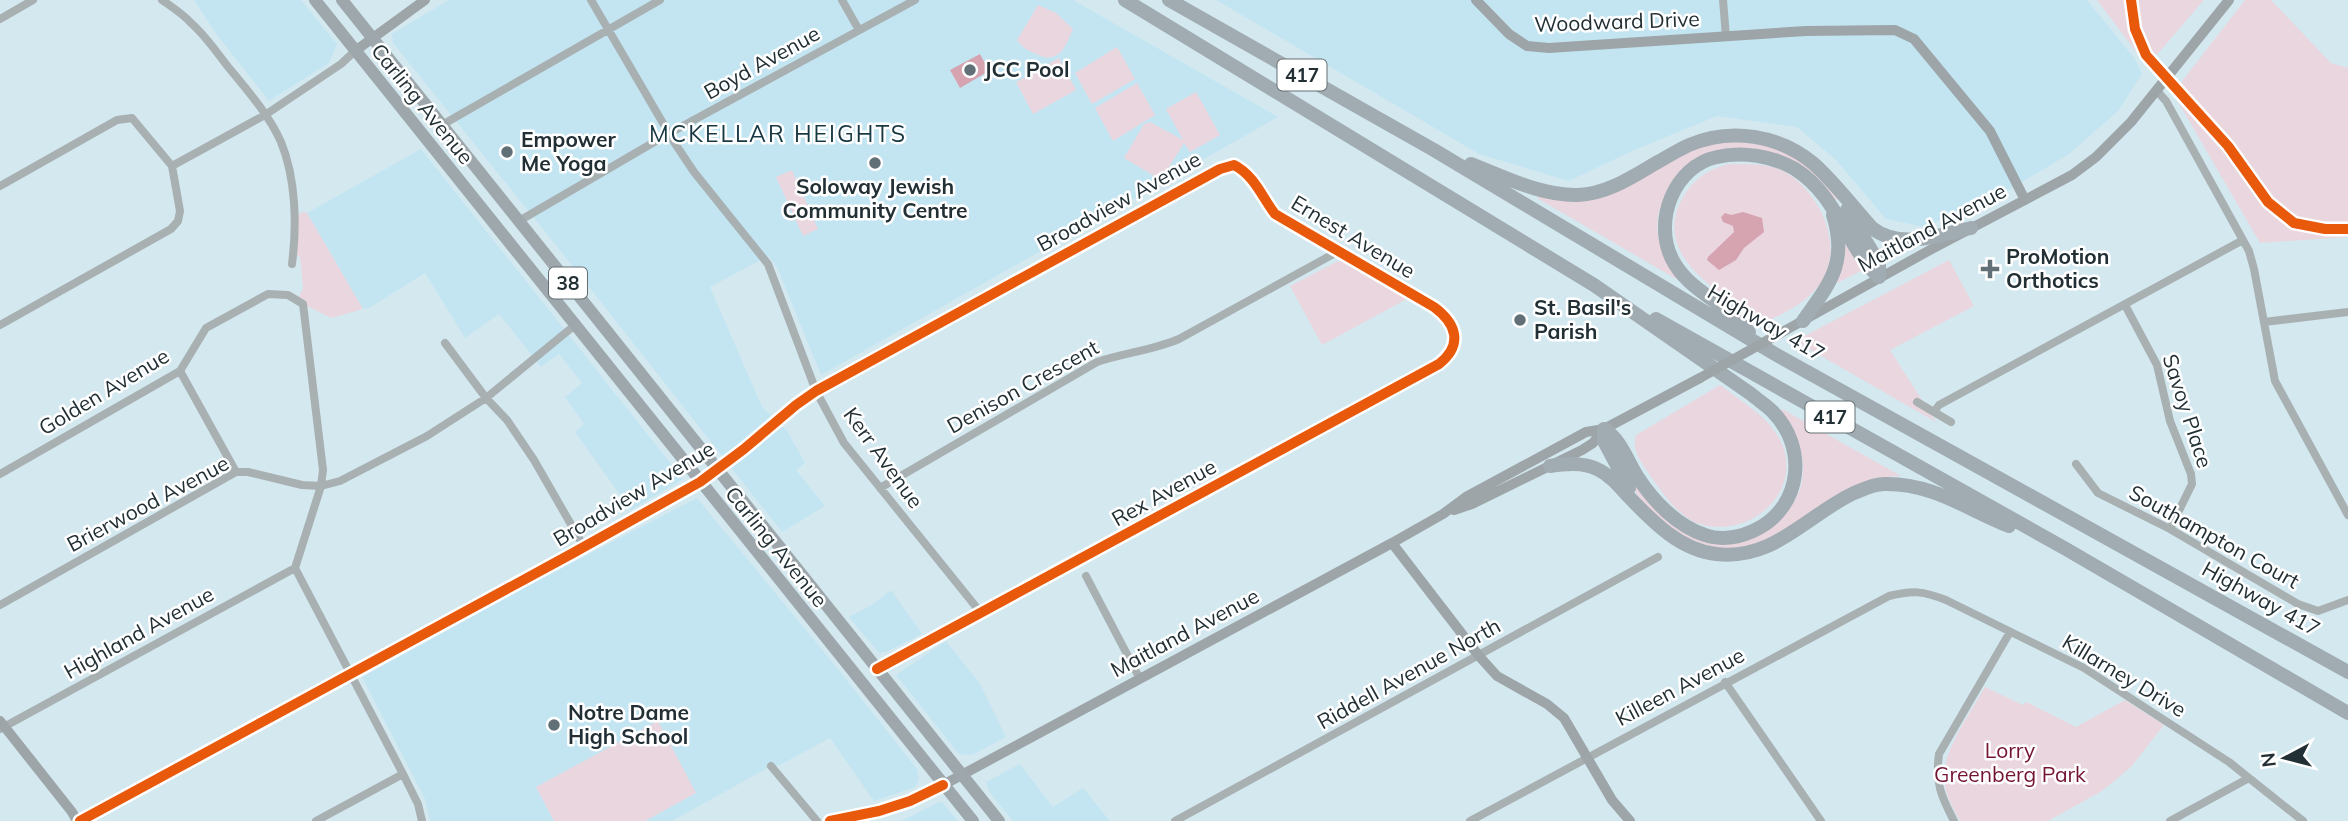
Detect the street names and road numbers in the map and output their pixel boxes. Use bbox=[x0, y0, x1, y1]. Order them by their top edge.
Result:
street label: Woodward Drive bbox=[1534, 5, 1700, 37]
street label: Boyd Avenue bbox=[699, 20, 824, 105]
street label: Carling Avenue bbox=[366, 38, 479, 169]
road number: 417 bbox=[1278, 60, 1326, 90]
street label: Broadview Avenue bbox=[1032, 145, 1205, 257]
street label: Maitland Avenue bbox=[1853, 177, 2010, 277]
street label: Ernest Avenue bbox=[1287, 189, 1420, 283]
road number: 38 bbox=[549, 268, 587, 298]
street label: Highway 417 bbox=[1703, 278, 1830, 366]
street label: Denison Crescent bbox=[942, 334, 1103, 439]
street label: Golden Avenue bbox=[34, 342, 173, 440]
street label: Savoy Place bbox=[2157, 351, 2219, 471]
street label: Kerr Avenue bbox=[839, 402, 929, 513]
road number: 417 bbox=[1806, 402, 1854, 432]
street label: Broadview Avenue bbox=[548, 435, 719, 551]
street label: Brierwood Avenue bbox=[62, 449, 233, 557]
street label: Rex Avenue bbox=[1107, 453, 1220, 531]
street label: Southampton Court bbox=[2125, 479, 2304, 594]
street label: Carling Avenue bbox=[720, 481, 833, 612]
street label: Highway 417 bbox=[2198, 555, 2325, 641]
street label: Highland Avenue bbox=[59, 580, 218, 684]
street label: Maitland Avenue bbox=[1106, 582, 1263, 682]
street label: Riddell Avenue North bbox=[1312, 612, 1505, 734]
street label: Killarney Drive bbox=[2058, 628, 2191, 722]
street label: Killeen Avenue bbox=[1611, 641, 1748, 731]

